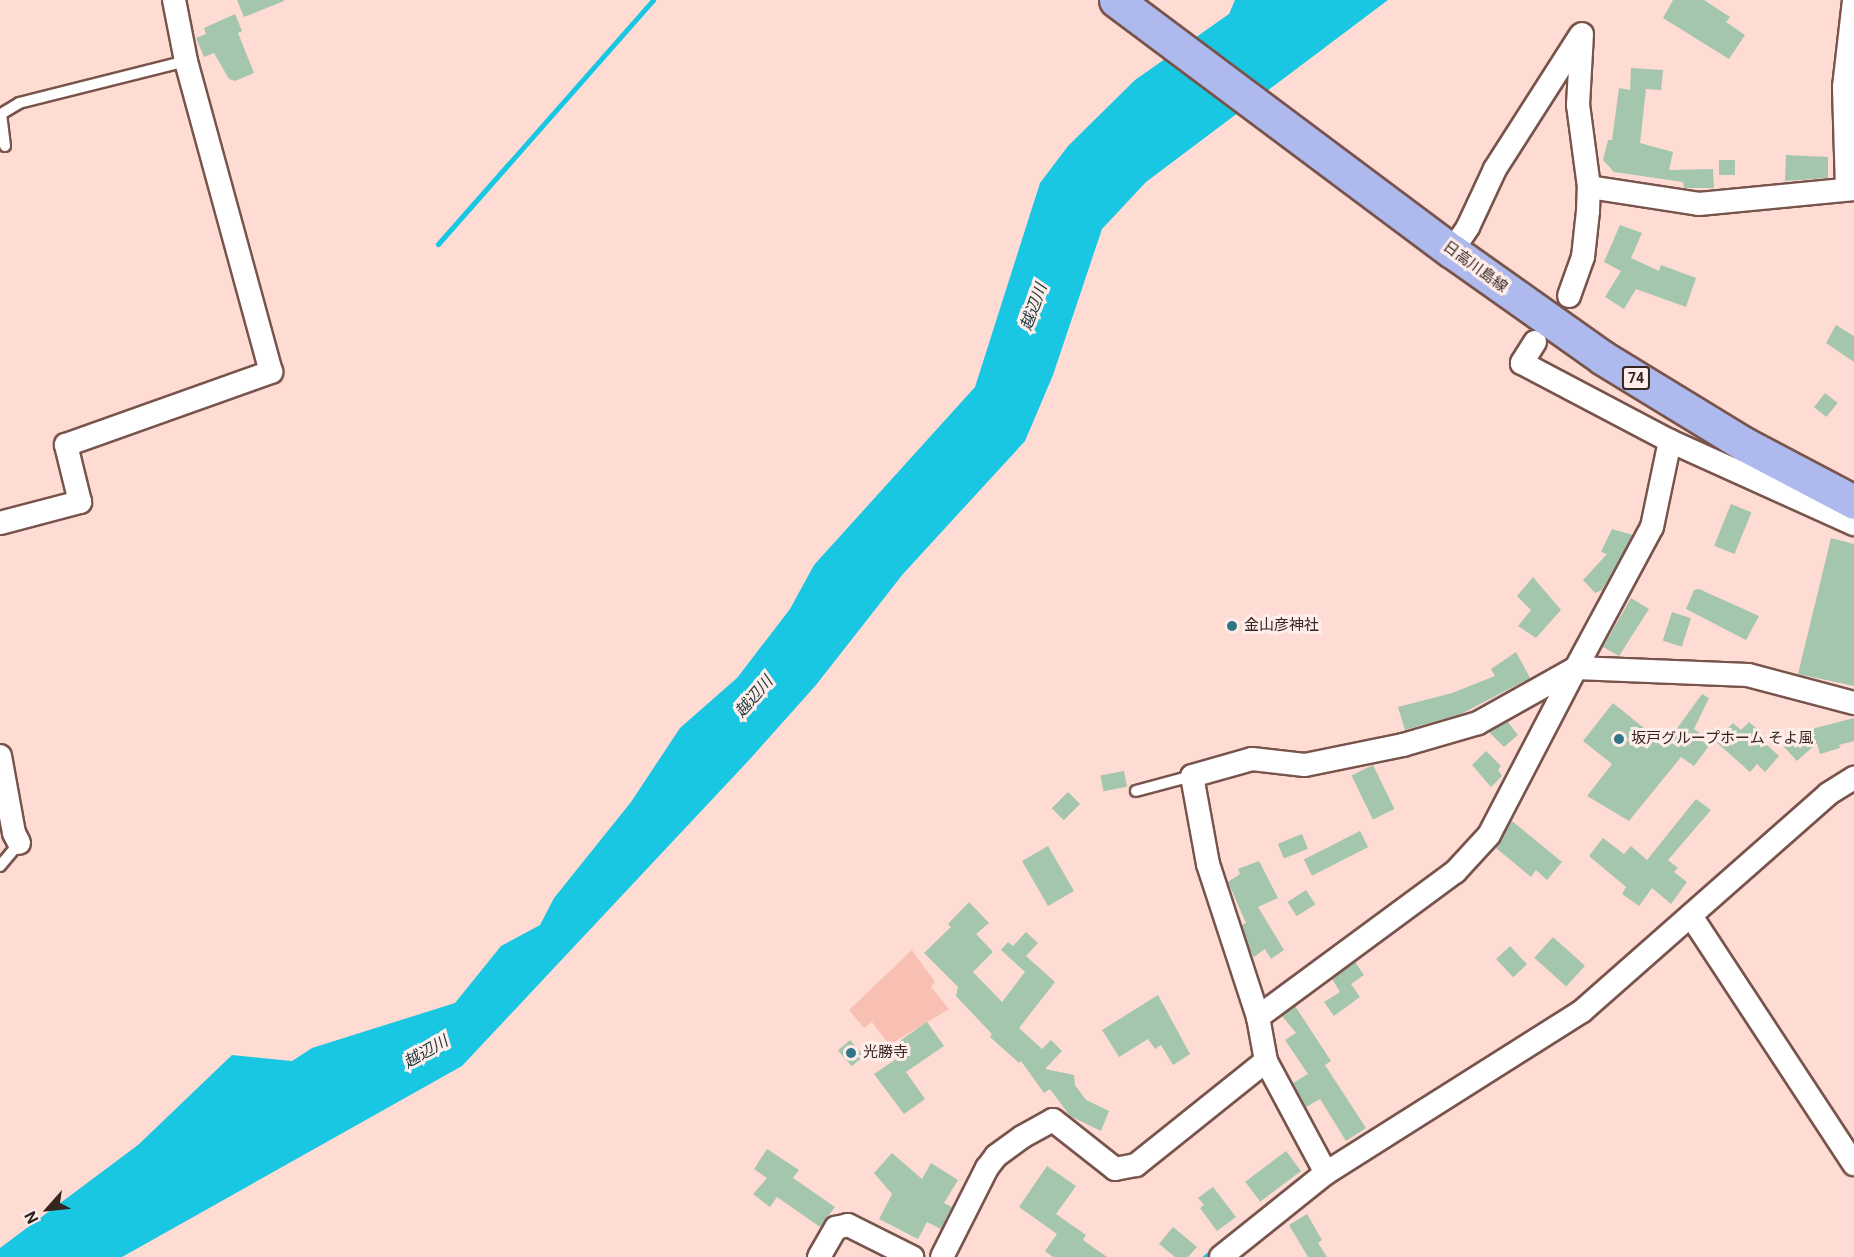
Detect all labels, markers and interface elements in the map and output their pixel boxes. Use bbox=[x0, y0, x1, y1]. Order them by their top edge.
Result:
street label: 日高川島線 bbox=[1439, 238, 1511, 296]
water label: 越辺川 bbox=[1017, 281, 1051, 333]
road number: 74 bbox=[1621, 367, 1651, 389]
place label: 金山彦神社 bbox=[1244, 617, 1319, 635]
marker: 金山彦神社 bbox=[1225, 619, 1239, 633]
water label: 越辺川 bbox=[731, 673, 777, 721]
place label: 坂戸グループホーム そよ風 bbox=[1631, 730, 1815, 748]
marker: 坂戸グループホーム そよ風 bbox=[1612, 732, 1626, 746]
water label: 越辺川 bbox=[400, 1032, 452, 1072]
place label: 光勝寺 bbox=[863, 1044, 908, 1062]
marker: 光勝寺 bbox=[844, 1046, 858, 1060]
north arrow bbox=[18, 1179, 78, 1239]
text: N bbox=[20, 1208, 43, 1227]

